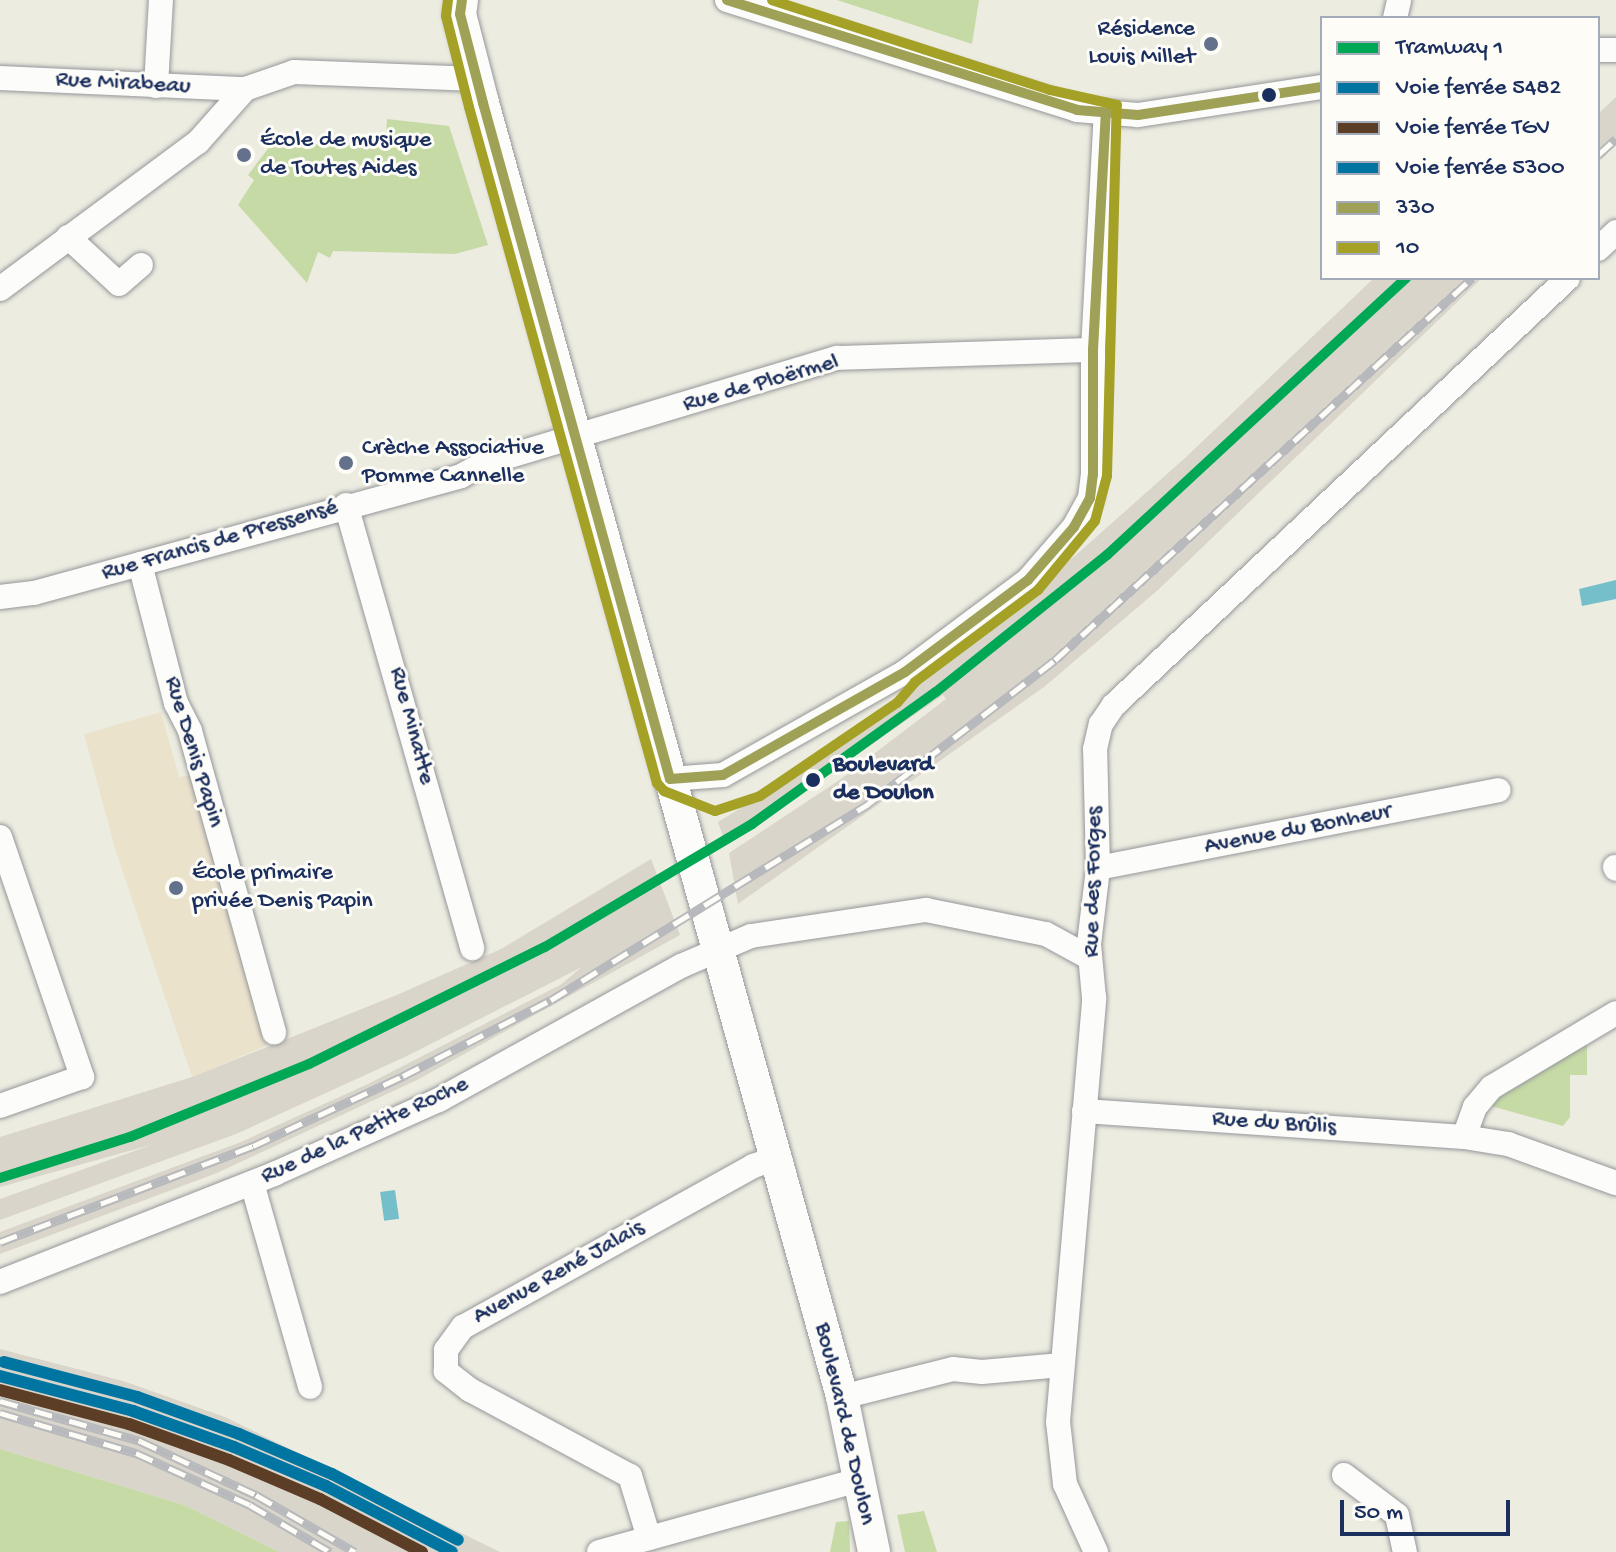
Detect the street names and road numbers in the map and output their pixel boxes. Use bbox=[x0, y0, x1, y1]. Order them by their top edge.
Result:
street label: Rue Mirabeau bbox=[55, 66, 191, 102]
street label: Rue de Ploërmel bbox=[680, 348, 842, 420]
street label: Rue Francis de Pressensé bbox=[99, 493, 341, 589]
street label: Rue Minatte bbox=[382, 664, 440, 788]
street label: Rue Denis Papin bbox=[156, 673, 230, 831]
street label: Avenue du Bonheur bbox=[1202, 798, 1394, 862]
street label: Rue des Forges bbox=[1078, 806, 1110, 958]
street label: Rue de la Petite Roche bbox=[257, 1070, 473, 1192]
street label: Rue du Brûlis bbox=[1211, 1105, 1337, 1143]
street label: Avenue René Jalais bbox=[469, 1214, 649, 1332]
street label: Boulevard de Doulon bbox=[807, 1320, 881, 1528]

